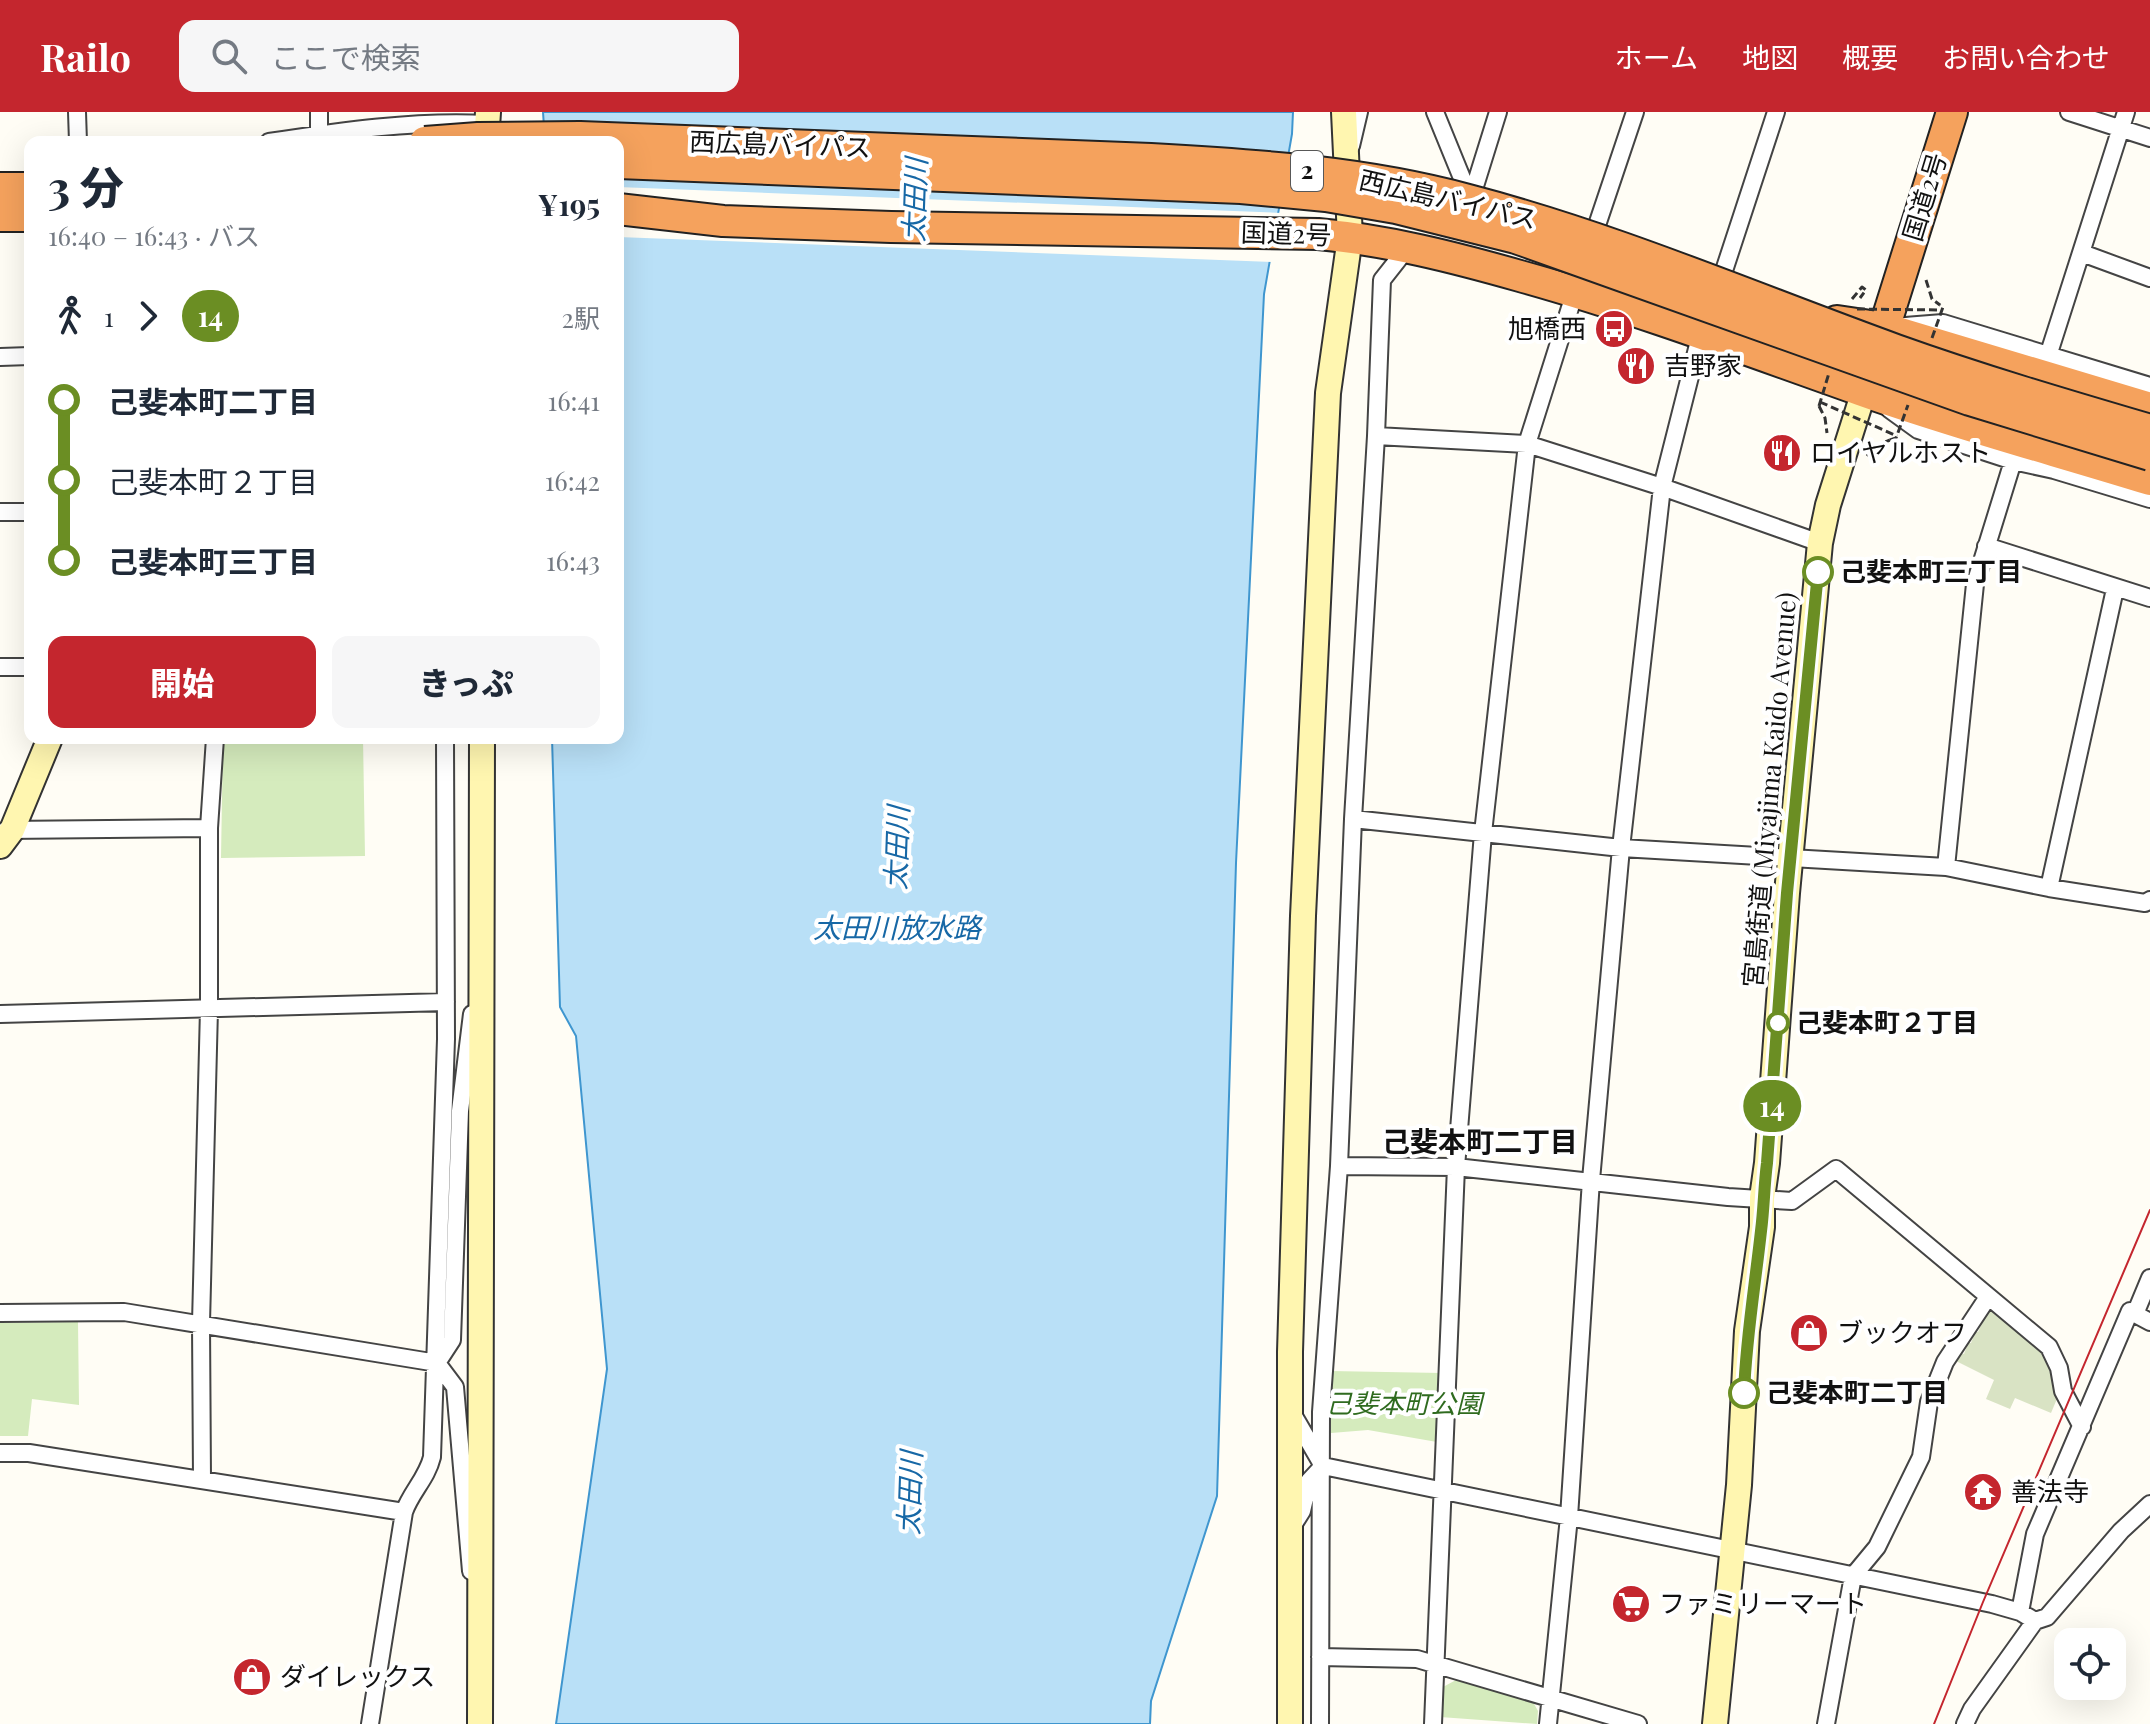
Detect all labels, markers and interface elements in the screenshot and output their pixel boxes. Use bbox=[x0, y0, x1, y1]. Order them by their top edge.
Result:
search box bbox=[179, 20, 739, 92]
text: Railo bbox=[40, 31, 131, 82]
icon: search bbox=[207, 34, 251, 78]
text: ここで検索 bbox=[271, 37, 421, 77]
text: ホーム bbox=[1615, 38, 1698, 75]
text: 地図 bbox=[1742, 38, 1798, 75]
text: 概要 bbox=[1842, 38, 1898, 75]
text: お問い合わせ bbox=[1942, 38, 2110, 75]
street label: 西広島バイパス bbox=[689, 123, 871, 164]
street label: 国道2号 bbox=[1894, 148, 1954, 245]
road number: 2 bbox=[1291, 151, 1323, 191]
water label: 太田川 bbox=[894, 154, 934, 243]
text: 3 分 bbox=[48, 156, 124, 215]
street label: 西広島バイパス bbox=[1356, 161, 1541, 236]
text: ¥195 bbox=[538, 184, 600, 224]
street label: 国道2号 bbox=[1240, 213, 1332, 252]
text: 16:40 – 16:43 · バス bbox=[48, 218, 260, 253]
icon: walk bbox=[48, 294, 92, 338]
icon: forward bbox=[126, 294, 170, 338]
text: 14 bbox=[198, 297, 223, 334]
text: 1 bbox=[104, 299, 114, 334]
text: 2駅 bbox=[562, 300, 600, 335]
bus stop icon: 旭橋西 bbox=[1593, 308, 1635, 350]
place label: 旭橋西 bbox=[1508, 310, 1586, 345]
restaurant icon: 吉野家 bbox=[1615, 345, 1657, 387]
place label: 吉野家 bbox=[1664, 347, 1742, 382]
text: 己斐本町二丁目 bbox=[108, 381, 318, 421]
text: 16:41 bbox=[548, 383, 600, 418]
restaurant icon: ロイヤルホスト bbox=[1761, 432, 1803, 474]
place label: ロイヤルホスト bbox=[1810, 434, 1991, 469]
text: 己斐本町２丁目 bbox=[108, 461, 318, 501]
text: 16:42 bbox=[545, 463, 600, 498]
text: 己斐本町三丁目 bbox=[108, 541, 318, 581]
text: 16:43 bbox=[546, 543, 600, 578]
place label: 己斐本町三丁目 bbox=[1840, 553, 2022, 588]
marker: 己斐本町三丁目 bbox=[1803, 557, 1833, 587]
street label: 宮島街道 (Miyajima Kaido Avenue) bbox=[1734, 591, 1803, 989]
button: 開始 bbox=[48, 636, 316, 728]
button: きっぷ bbox=[332, 636, 600, 728]
water label: 太田川 bbox=[876, 802, 916, 891]
water label: 太田川放水路 bbox=[813, 908, 983, 945]
place label: 己斐本町２丁目 bbox=[1796, 1004, 1978, 1039]
marker: 己斐本町２丁目 bbox=[1767, 1012, 1789, 1034]
line badge: 14 bbox=[1736, 1080, 1808, 1132]
text: 14 bbox=[1759, 1087, 1785, 1124]
district label: 己斐本町二丁目 bbox=[1382, 1122, 1578, 1159]
shop icon: ブックオフ bbox=[1788, 1312, 1830, 1354]
place label: ブックオフ bbox=[1837, 1314, 1967, 1349]
place label: 己斐本町二丁目 bbox=[1766, 1374, 1948, 1409]
marker: 己斐本町二丁目 bbox=[1729, 1378, 1759, 1408]
park label: 己斐本町公園 bbox=[1326, 1385, 1486, 1420]
water label: 太田川 bbox=[889, 1447, 929, 1536]
temple icon: 善法寺 bbox=[1962, 1471, 2004, 1513]
place label: 善法寺 bbox=[2011, 1473, 2089, 1508]
supermarket icon: ファミリーマート bbox=[1610, 1583, 1652, 1625]
place label: ファミリーマート bbox=[1659, 1585, 1867, 1620]
map controls bbox=[2054, 1628, 2126, 1700]
button: locate bbox=[2054, 1628, 2126, 1700]
shop icon: ダイレックス bbox=[231, 1656, 273, 1698]
place label: ダイレックス bbox=[280, 1658, 435, 1693]

